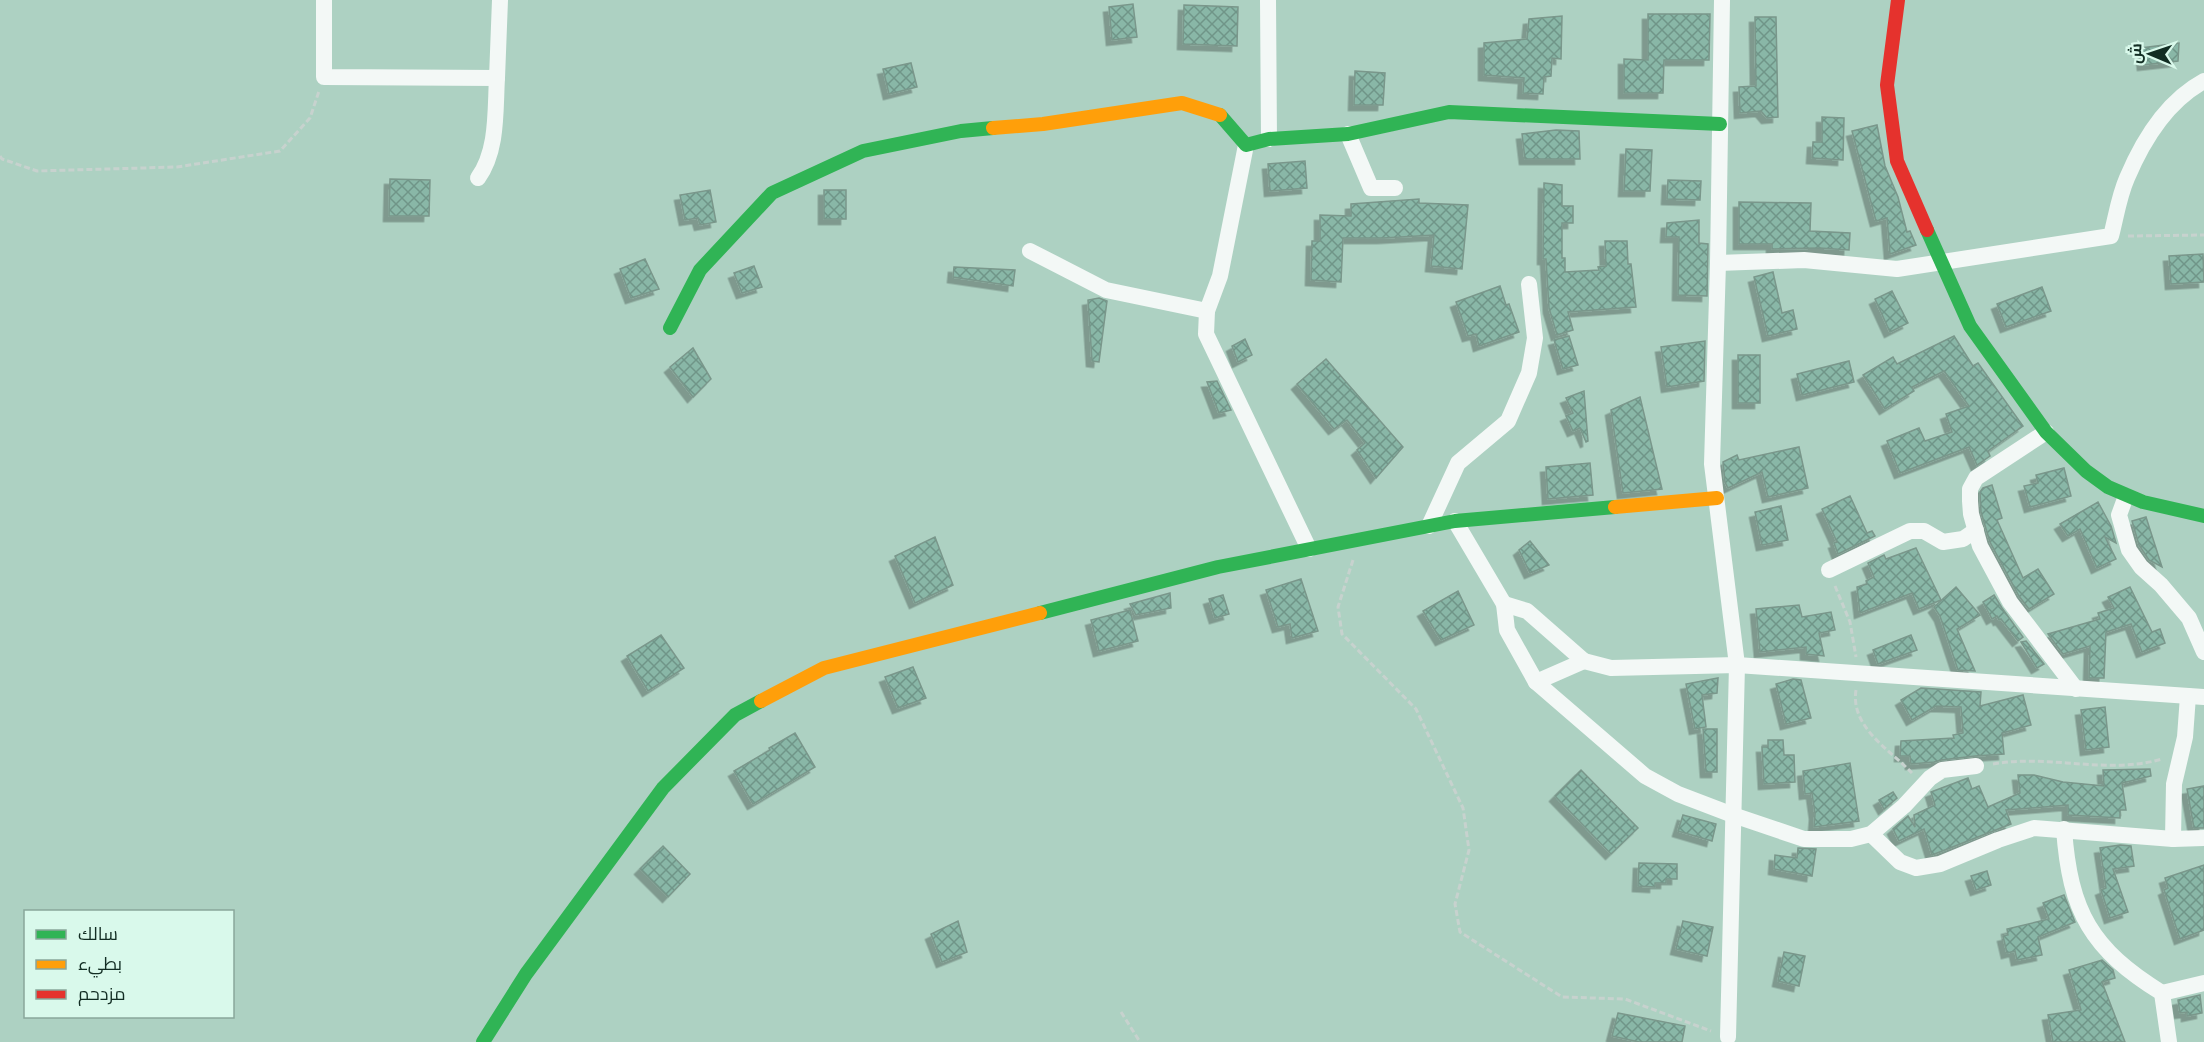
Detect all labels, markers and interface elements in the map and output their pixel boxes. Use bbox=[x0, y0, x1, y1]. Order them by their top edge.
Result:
north arrow bbox=[2120, 24, 2180, 84]
text: ش bbox=[2125, 43, 2146, 64]
legend bbox=[24, 910, 234, 1018]
text: سالك bbox=[78, 922, 118, 945]
text: بطيء bbox=[78, 952, 122, 978]
text: مزدحم bbox=[78, 982, 126, 1006]

